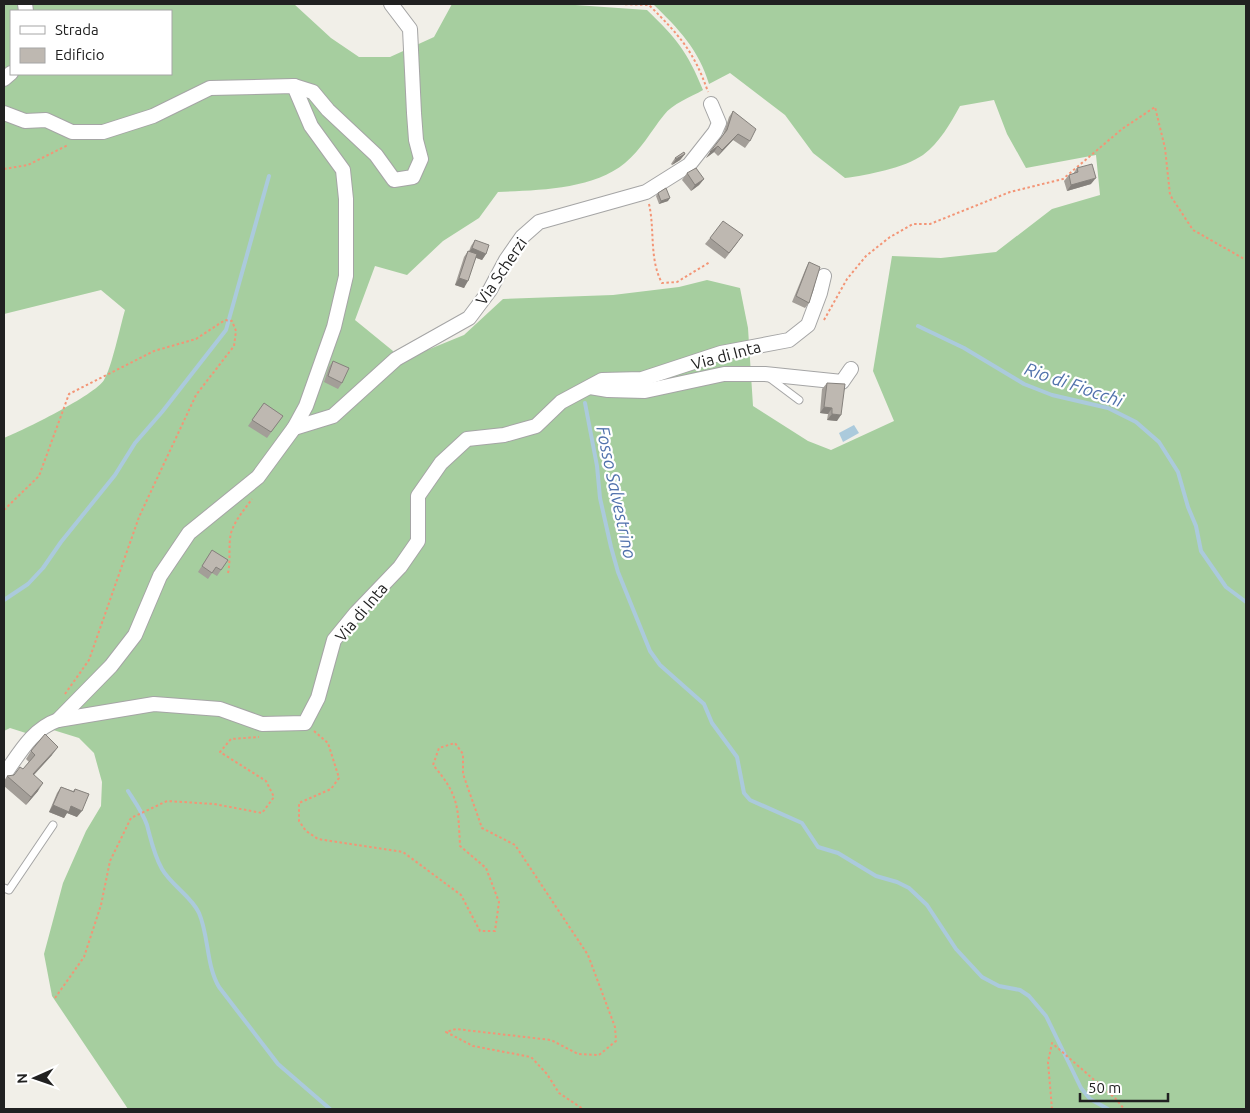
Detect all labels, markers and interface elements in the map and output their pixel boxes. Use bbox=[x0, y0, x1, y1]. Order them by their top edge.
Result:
legend bbox=[10, 10, 172, 75]
text: Strada bbox=[55, 21, 99, 38]
text: Edificio bbox=[55, 46, 104, 63]
street label: Via Scherzi bbox=[472, 234, 530, 308]
street label: Via di Inta bbox=[689, 337, 763, 373]
water label: Rio di Fiocchi bbox=[1022, 358, 1126, 410]
water label: Fosso Salvestrino bbox=[593, 424, 641, 560]
street label: Via di Inta bbox=[331, 579, 391, 645]
north arrow bbox=[10, 1053, 60, 1103]
scale bar bbox=[1080, 1070, 1168, 1102]
text: N bbox=[14, 1073, 30, 1084]
text: 50 m bbox=[1088, 1079, 1121, 1096]

